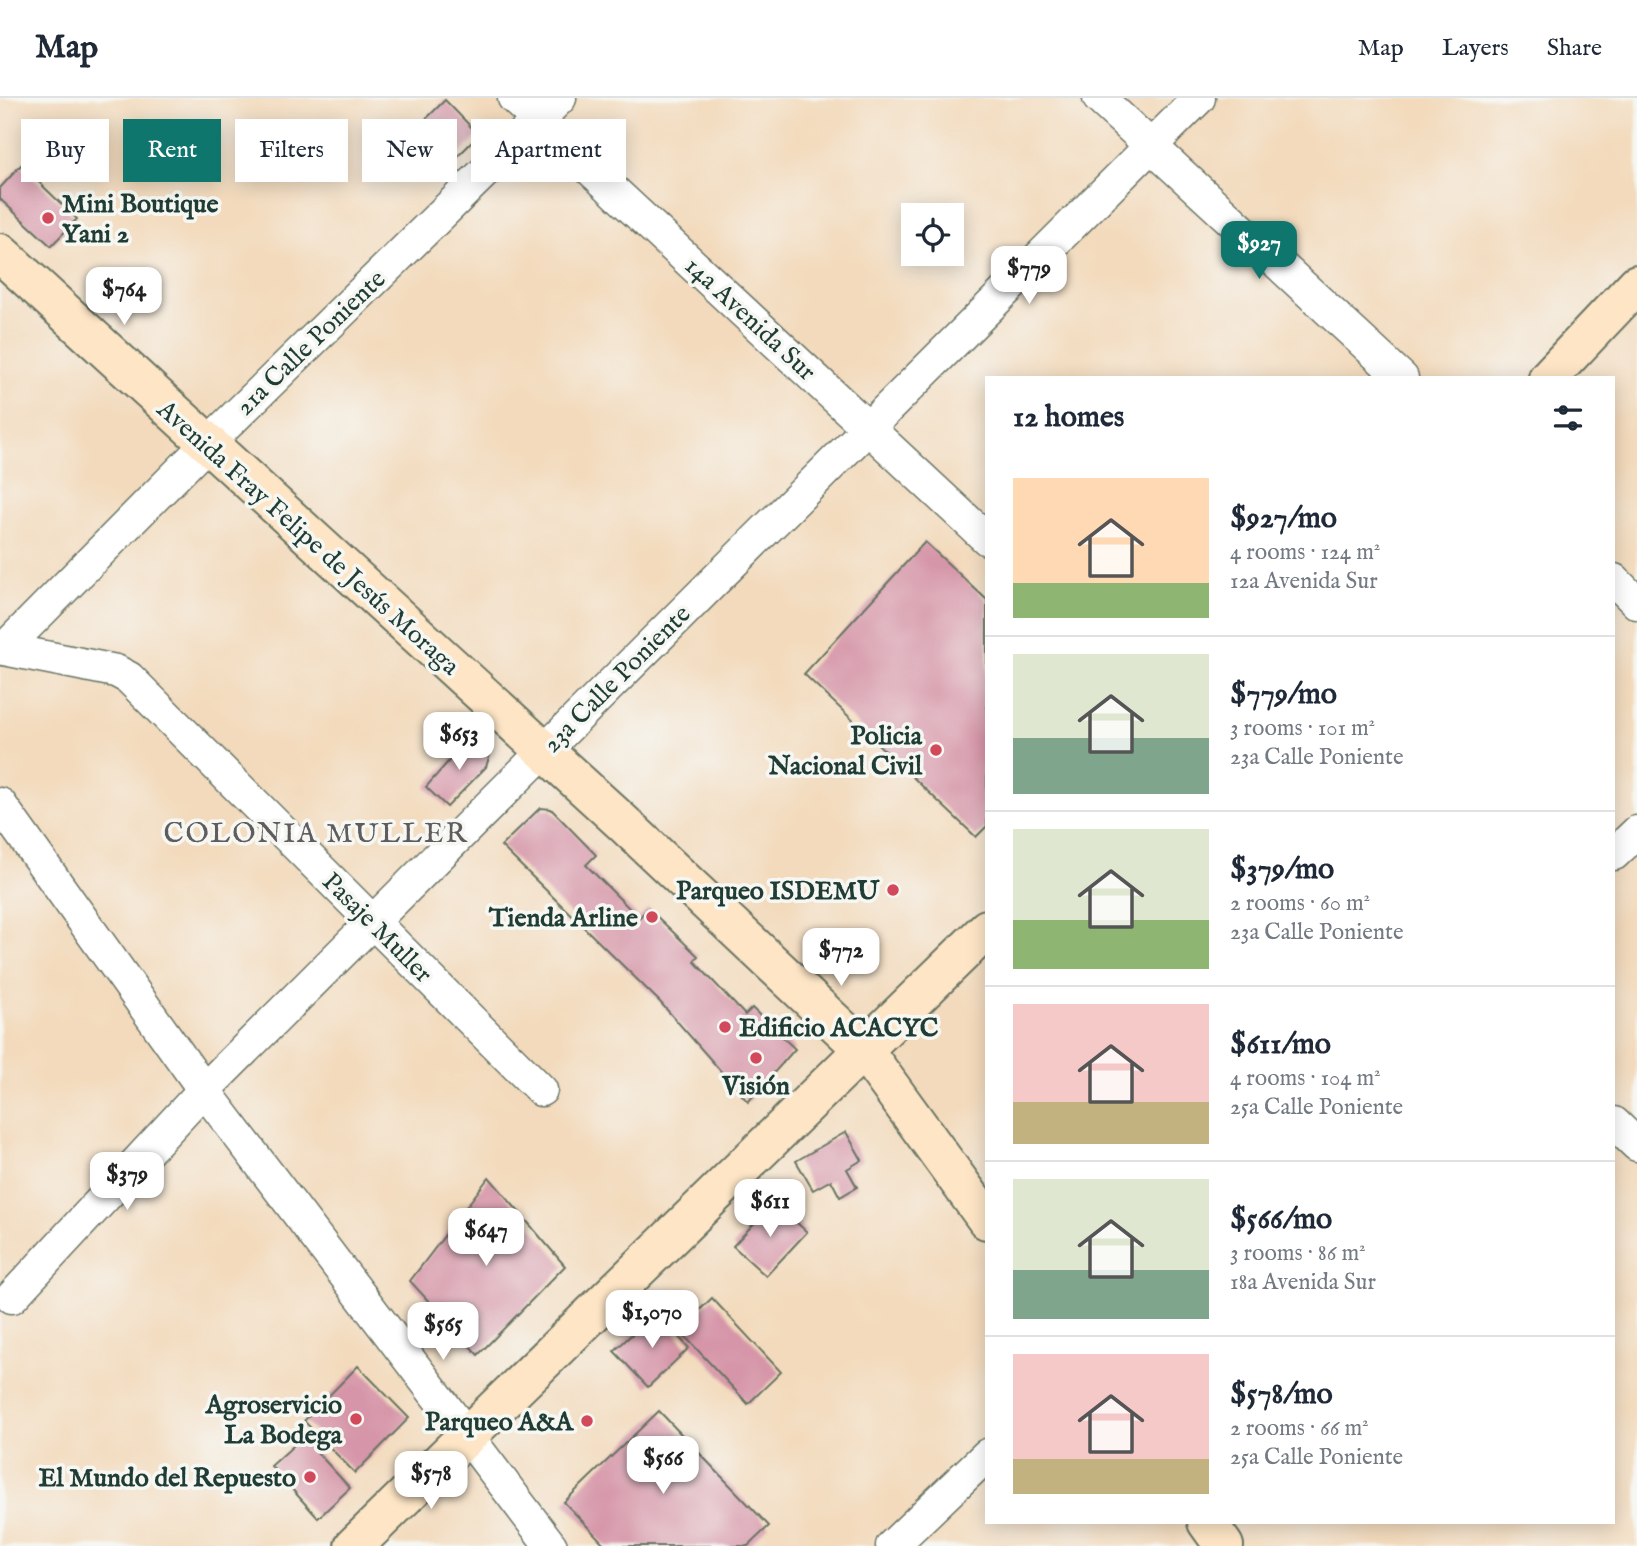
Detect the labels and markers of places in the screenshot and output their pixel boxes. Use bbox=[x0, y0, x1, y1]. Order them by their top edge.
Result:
place label: Mini Boutique Yani 2 bbox=[62, 188, 219, 251]
marker: Mini Boutique Yani 2 bbox=[40, 210, 56, 226]
pin: $927 bbox=[1218, 222, 1300, 281]
pin: $779 bbox=[988, 246, 1070, 306]
pin: $764 bbox=[83, 268, 165, 327]
pin: $653 bbox=[418, 712, 500, 772]
place label: Policia Nacional Civil bbox=[767, 720, 923, 783]
marker: Policia Nacional Civil bbox=[928, 742, 944, 758]
place label: Parqueo ISDEMU bbox=[676, 875, 880, 908]
marker: Parqueo ISDEMU bbox=[885, 882, 901, 898]
place label: Tienda Arline bbox=[488, 902, 638, 935]
marker: Tienda Arline bbox=[644, 909, 660, 925]
pin: $772 bbox=[800, 928, 882, 988]
place label: Edificio ACACYC bbox=[739, 1012, 939, 1045]
marker: Edificio ACACYC bbox=[717, 1019, 733, 1035]
marker: Visión bbox=[748, 1050, 764, 1066]
place label: Visión bbox=[721, 1070, 790, 1103]
pin: $379 bbox=[86, 1152, 168, 1212]
pin: $611 bbox=[729, 1180, 811, 1239]
pin: $647 bbox=[445, 1208, 527, 1268]
pin: $1,070 bbox=[595, 1290, 709, 1350]
pin: $565 bbox=[402, 1302, 484, 1362]
place label: Agroservicio La Bodega bbox=[205, 1389, 343, 1452]
place label: Parqueo A&A bbox=[425, 1406, 574, 1439]
marker: Agroservicio La Bodega bbox=[348, 1411, 364, 1427]
marker: Parqueo A&A bbox=[579, 1413, 595, 1429]
pin: $566 bbox=[622, 1436, 704, 1496]
pin: $578 bbox=[390, 1452, 472, 1511]
place label: El Mundo del Repuesto bbox=[39, 1462, 296, 1495]
marker: El Mundo del Repuesto bbox=[302, 1469, 318, 1485]

